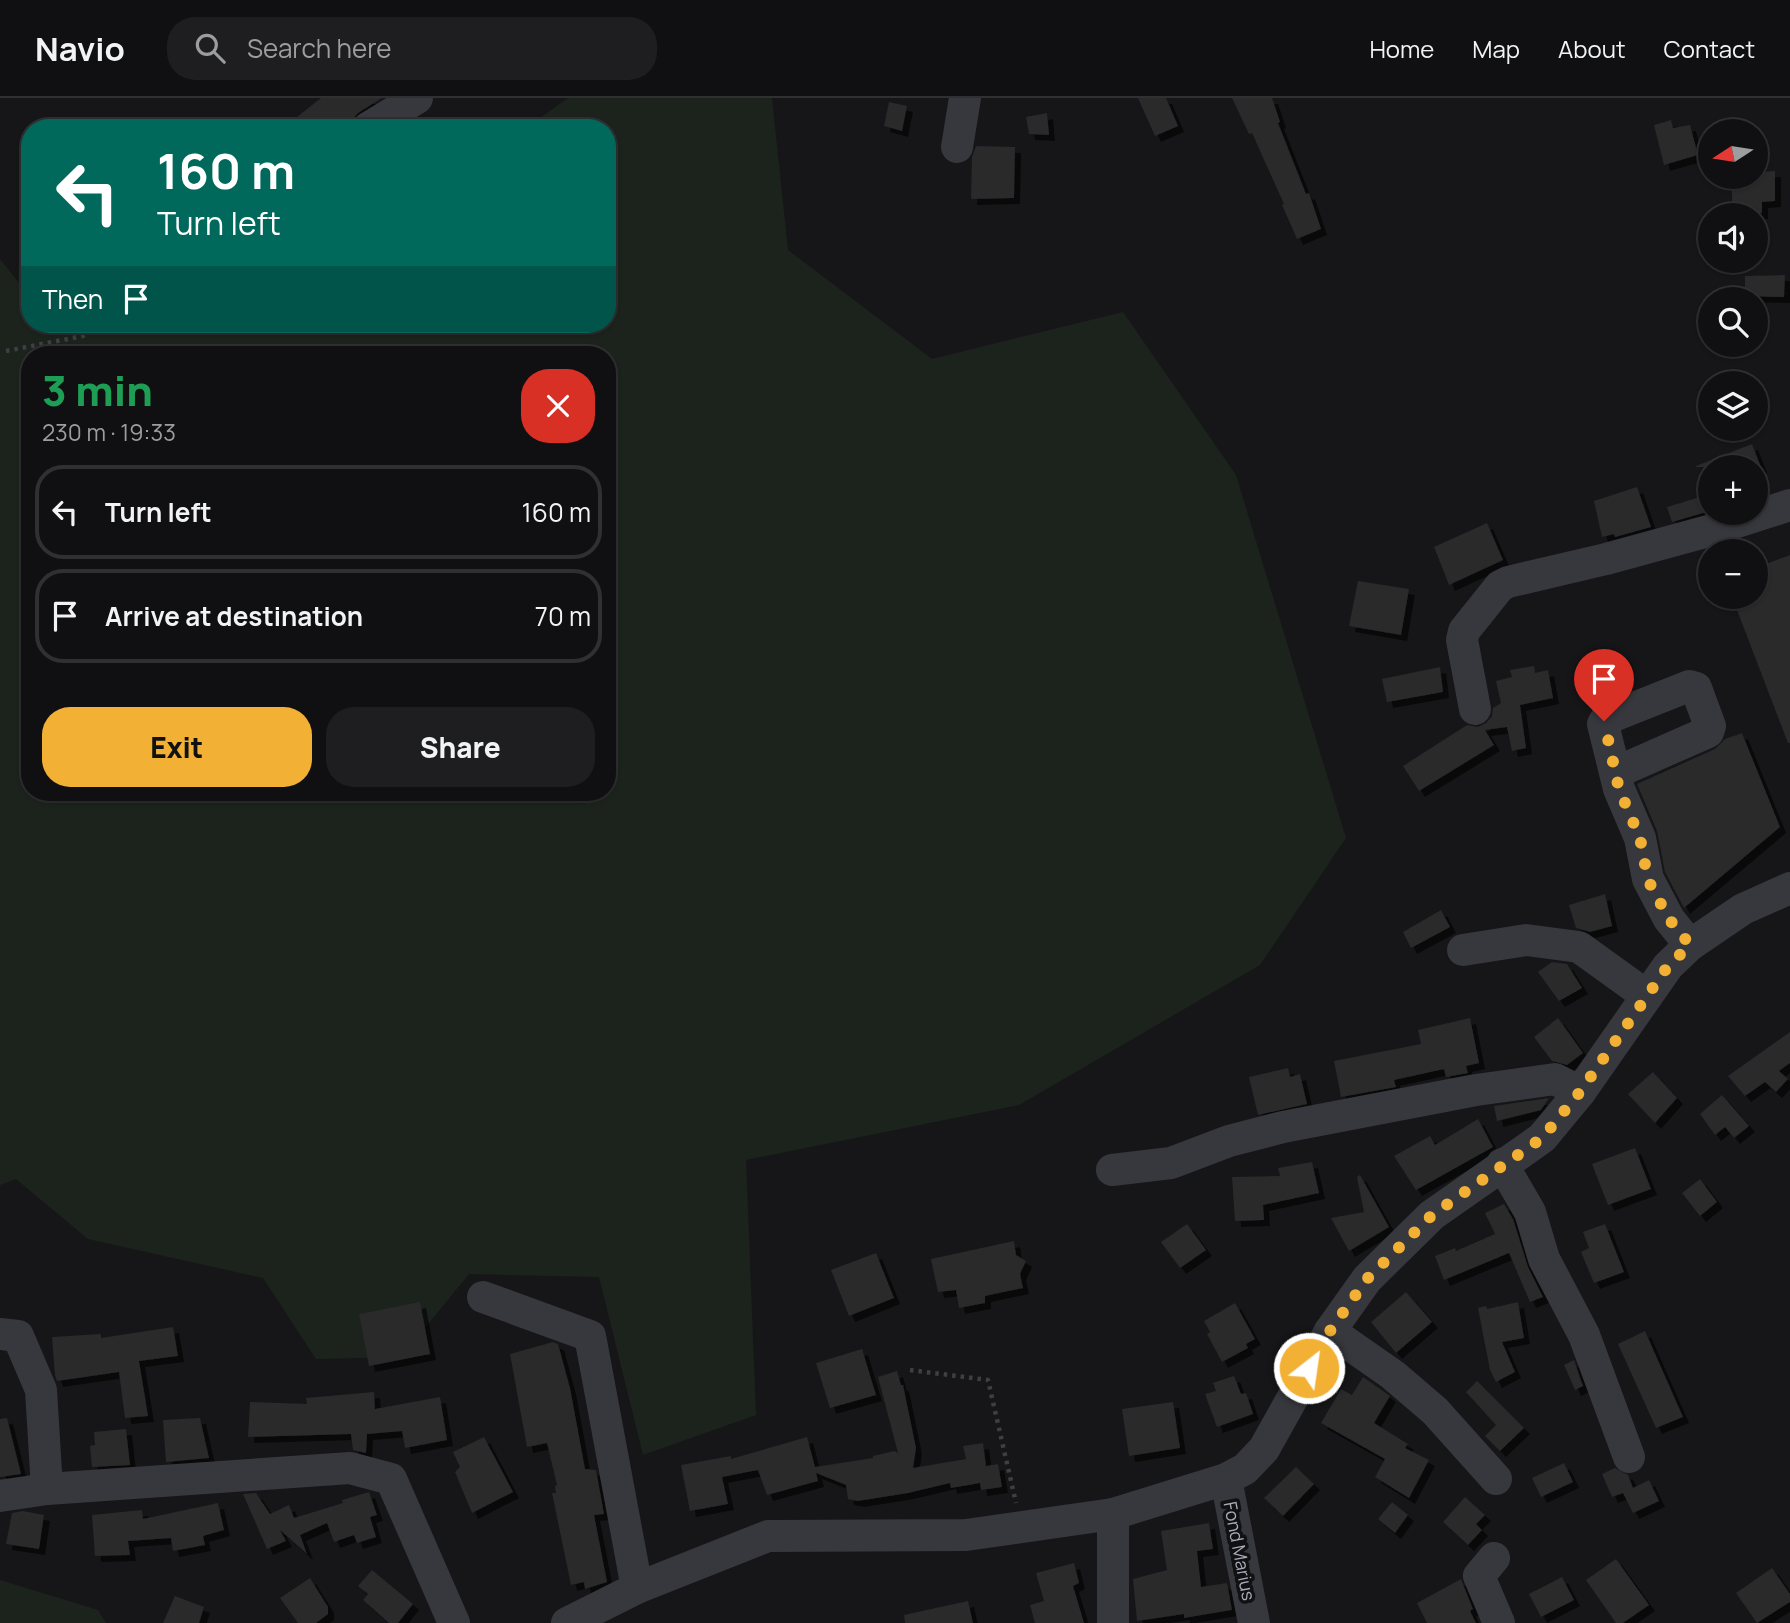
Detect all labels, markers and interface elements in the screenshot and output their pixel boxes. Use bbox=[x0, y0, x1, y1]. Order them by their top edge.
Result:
search box bbox=[167, 17, 657, 80]
text: Navio bbox=[35, 26, 125, 71]
icon: search bbox=[191, 29, 229, 67]
text: Search here bbox=[247, 30, 391, 66]
text: Home bbox=[1369, 32, 1434, 65]
text: Map bbox=[1472, 32, 1520, 65]
text: About bbox=[1558, 32, 1626, 65]
text: Contact bbox=[1664, 32, 1755, 65]
north arrow bbox=[1698, 119, 1768, 189]
map controls bbox=[1698, 119, 1768, 609]
text: 160 m bbox=[157, 137, 295, 204]
icon: left bbox=[42, 147, 133, 238]
text: Turn left bbox=[157, 201, 281, 245]
button: sound bbox=[1698, 203, 1768, 273]
icon: arrive bbox=[117, 280, 155, 318]
text: Then bbox=[42, 281, 103, 317]
button: search bbox=[1698, 287, 1768, 357]
text: 3 min bbox=[42, 361, 153, 419]
button: close bbox=[521, 369, 595, 443]
button: layers bbox=[1698, 371, 1768, 441]
text: 230 m · 19:33 bbox=[42, 416, 176, 448]
button: + bbox=[1698, 455, 1768, 525]
icon: left bbox=[46, 493, 84, 531]
text: Turn left bbox=[105, 494, 212, 530]
text: 160 m bbox=[522, 494, 591, 530]
button: − bbox=[1698, 539, 1768, 609]
icon: arrive bbox=[46, 597, 84, 635]
text: Arrive at destination bbox=[105, 598, 363, 634]
text: 70 m bbox=[535, 598, 591, 634]
pin bbox=[1574, 649, 1634, 721]
icon: arrive bbox=[1585, 660, 1623, 698]
button: Exit bbox=[42, 707, 312, 787]
button: Share bbox=[326, 707, 595, 787]
position arrow bbox=[1272, 1331, 1346, 1405]
street label: Fond Marius bbox=[1219, 1499, 1261, 1603]

